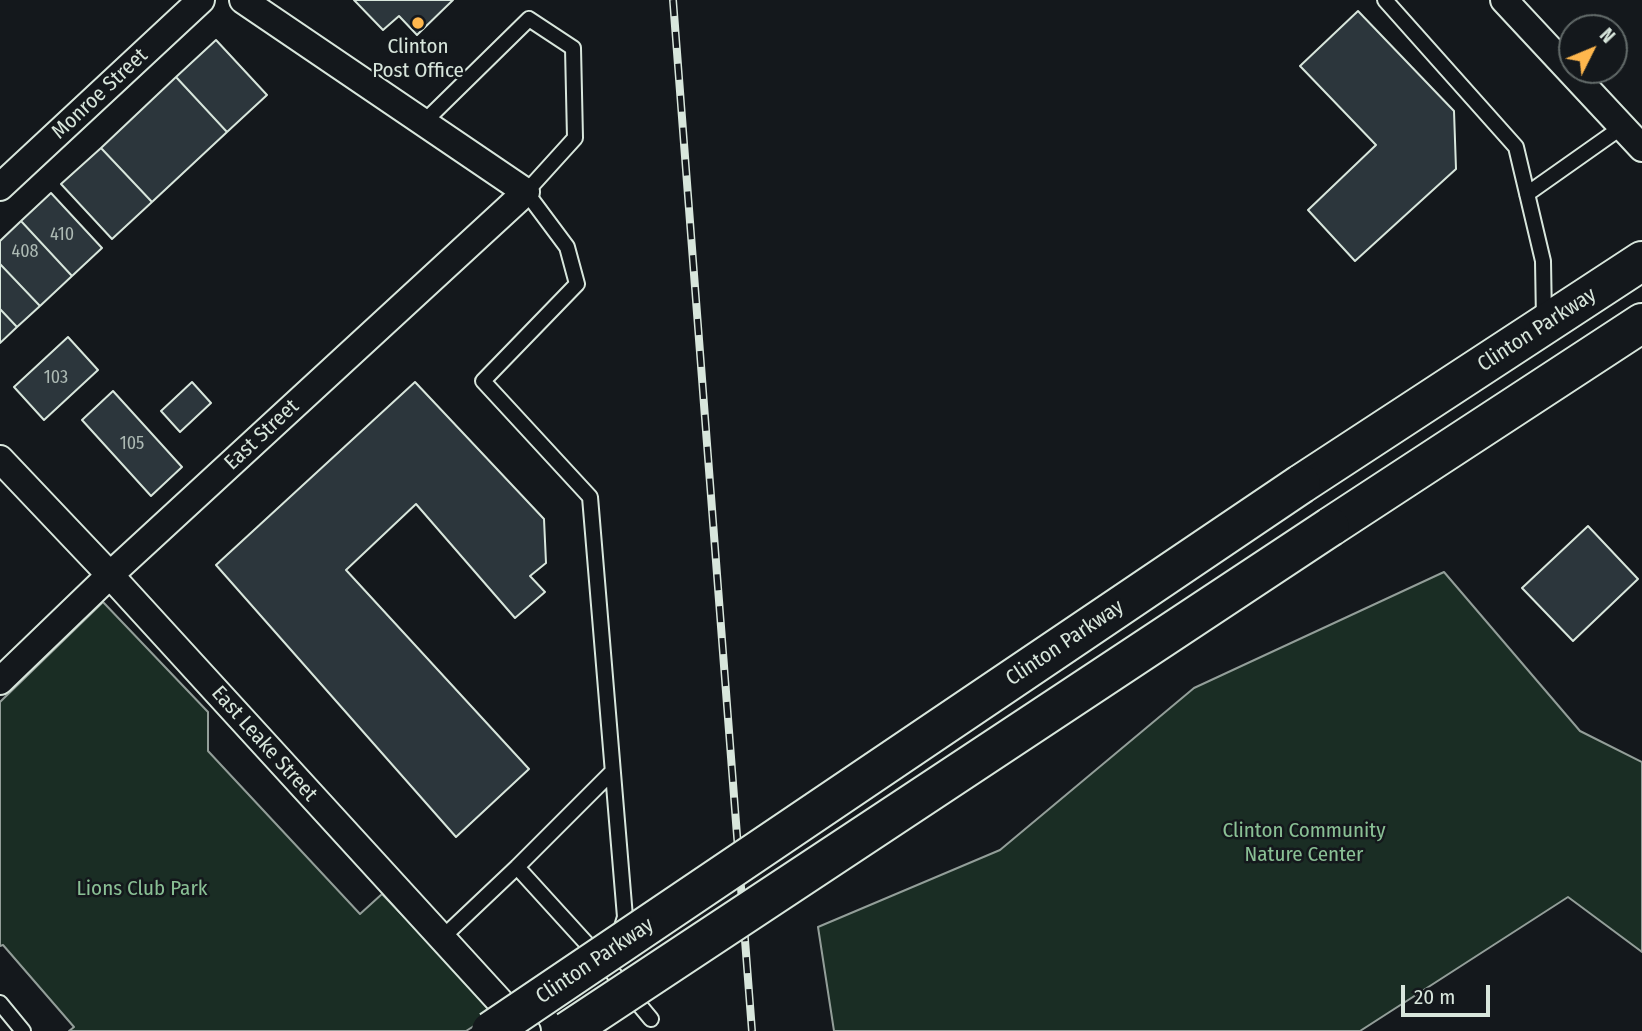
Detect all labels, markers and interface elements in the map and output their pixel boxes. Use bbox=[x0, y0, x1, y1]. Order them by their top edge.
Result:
north arrow bbox=[1558, 14, 1628, 84]
marker: Clinton Post Office bbox=[410, 15, 426, 31]
text: N bbox=[1595, 24, 1620, 48]
place label: Clinton Post Office bbox=[372, 34, 464, 84]
street label: Monroe Street bbox=[47, 43, 153, 145]
house number: 410 bbox=[50, 224, 74, 246]
house number: 408 bbox=[11, 241, 39, 263]
street label: Clinton Parkway bbox=[1473, 282, 1601, 378]
house number: 103 bbox=[44, 367, 68, 389]
street label: East Street bbox=[220, 394, 304, 476]
house number: 105 bbox=[120, 433, 144, 455]
street label: Clinton Parkway bbox=[1002, 595, 1128, 691]
street label: East Leake Street bbox=[206, 681, 322, 807]
park label: Clinton Community Nature Center bbox=[1222, 818, 1386, 868]
park label: Lions Club Park bbox=[77, 876, 207, 902]
street label: Clinton Parkway bbox=[532, 913, 658, 1009]
scale bar bbox=[1404, 972, 1493, 1016]
text: 20 m bbox=[1414, 984, 1455, 1010]

